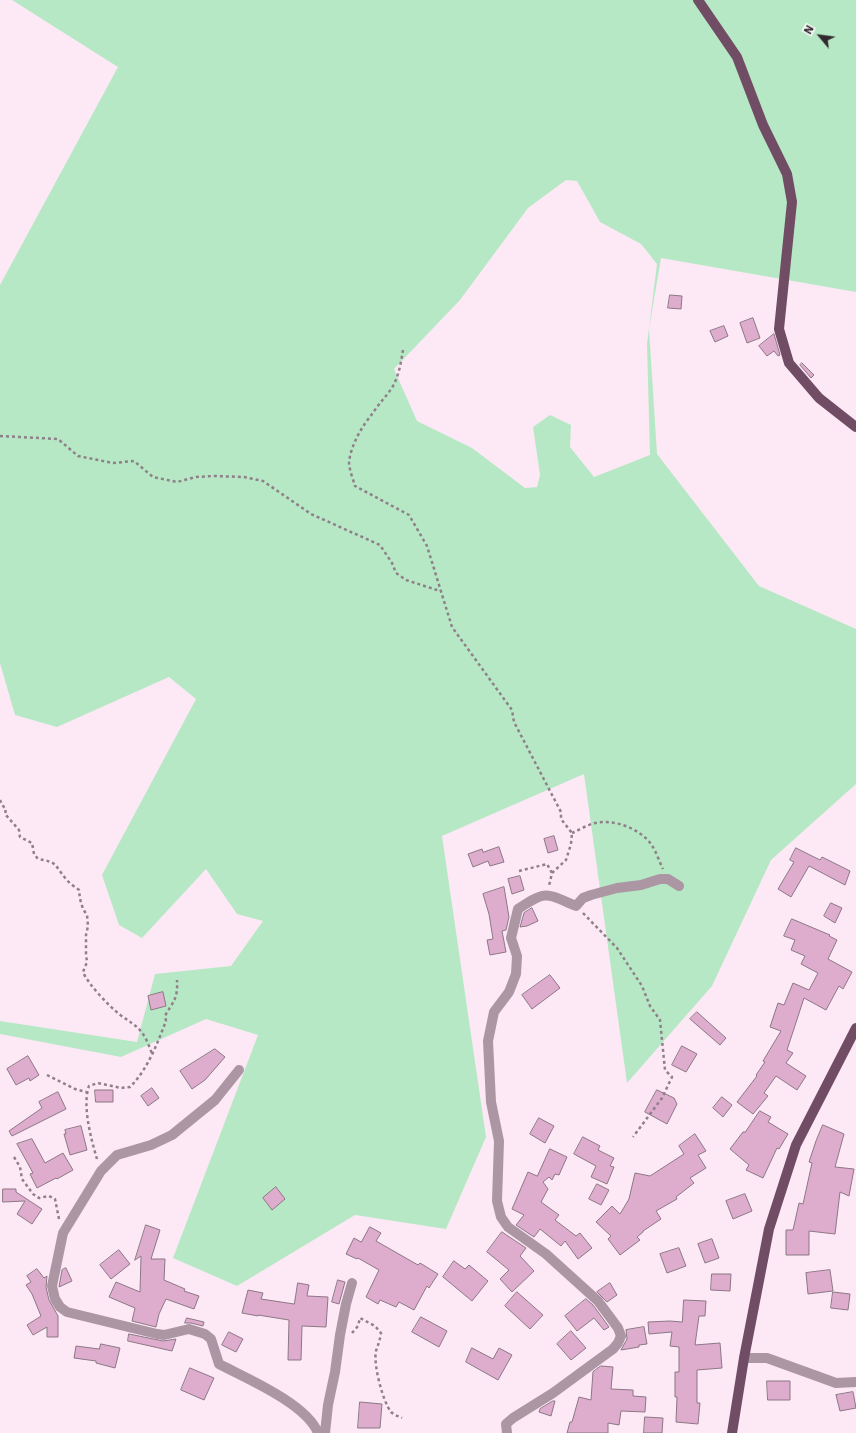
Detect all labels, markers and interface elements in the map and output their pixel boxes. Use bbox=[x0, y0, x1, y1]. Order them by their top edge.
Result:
north arrow bbox=[800, 16, 840, 56]
text: N bbox=[801, 23, 817, 37]

